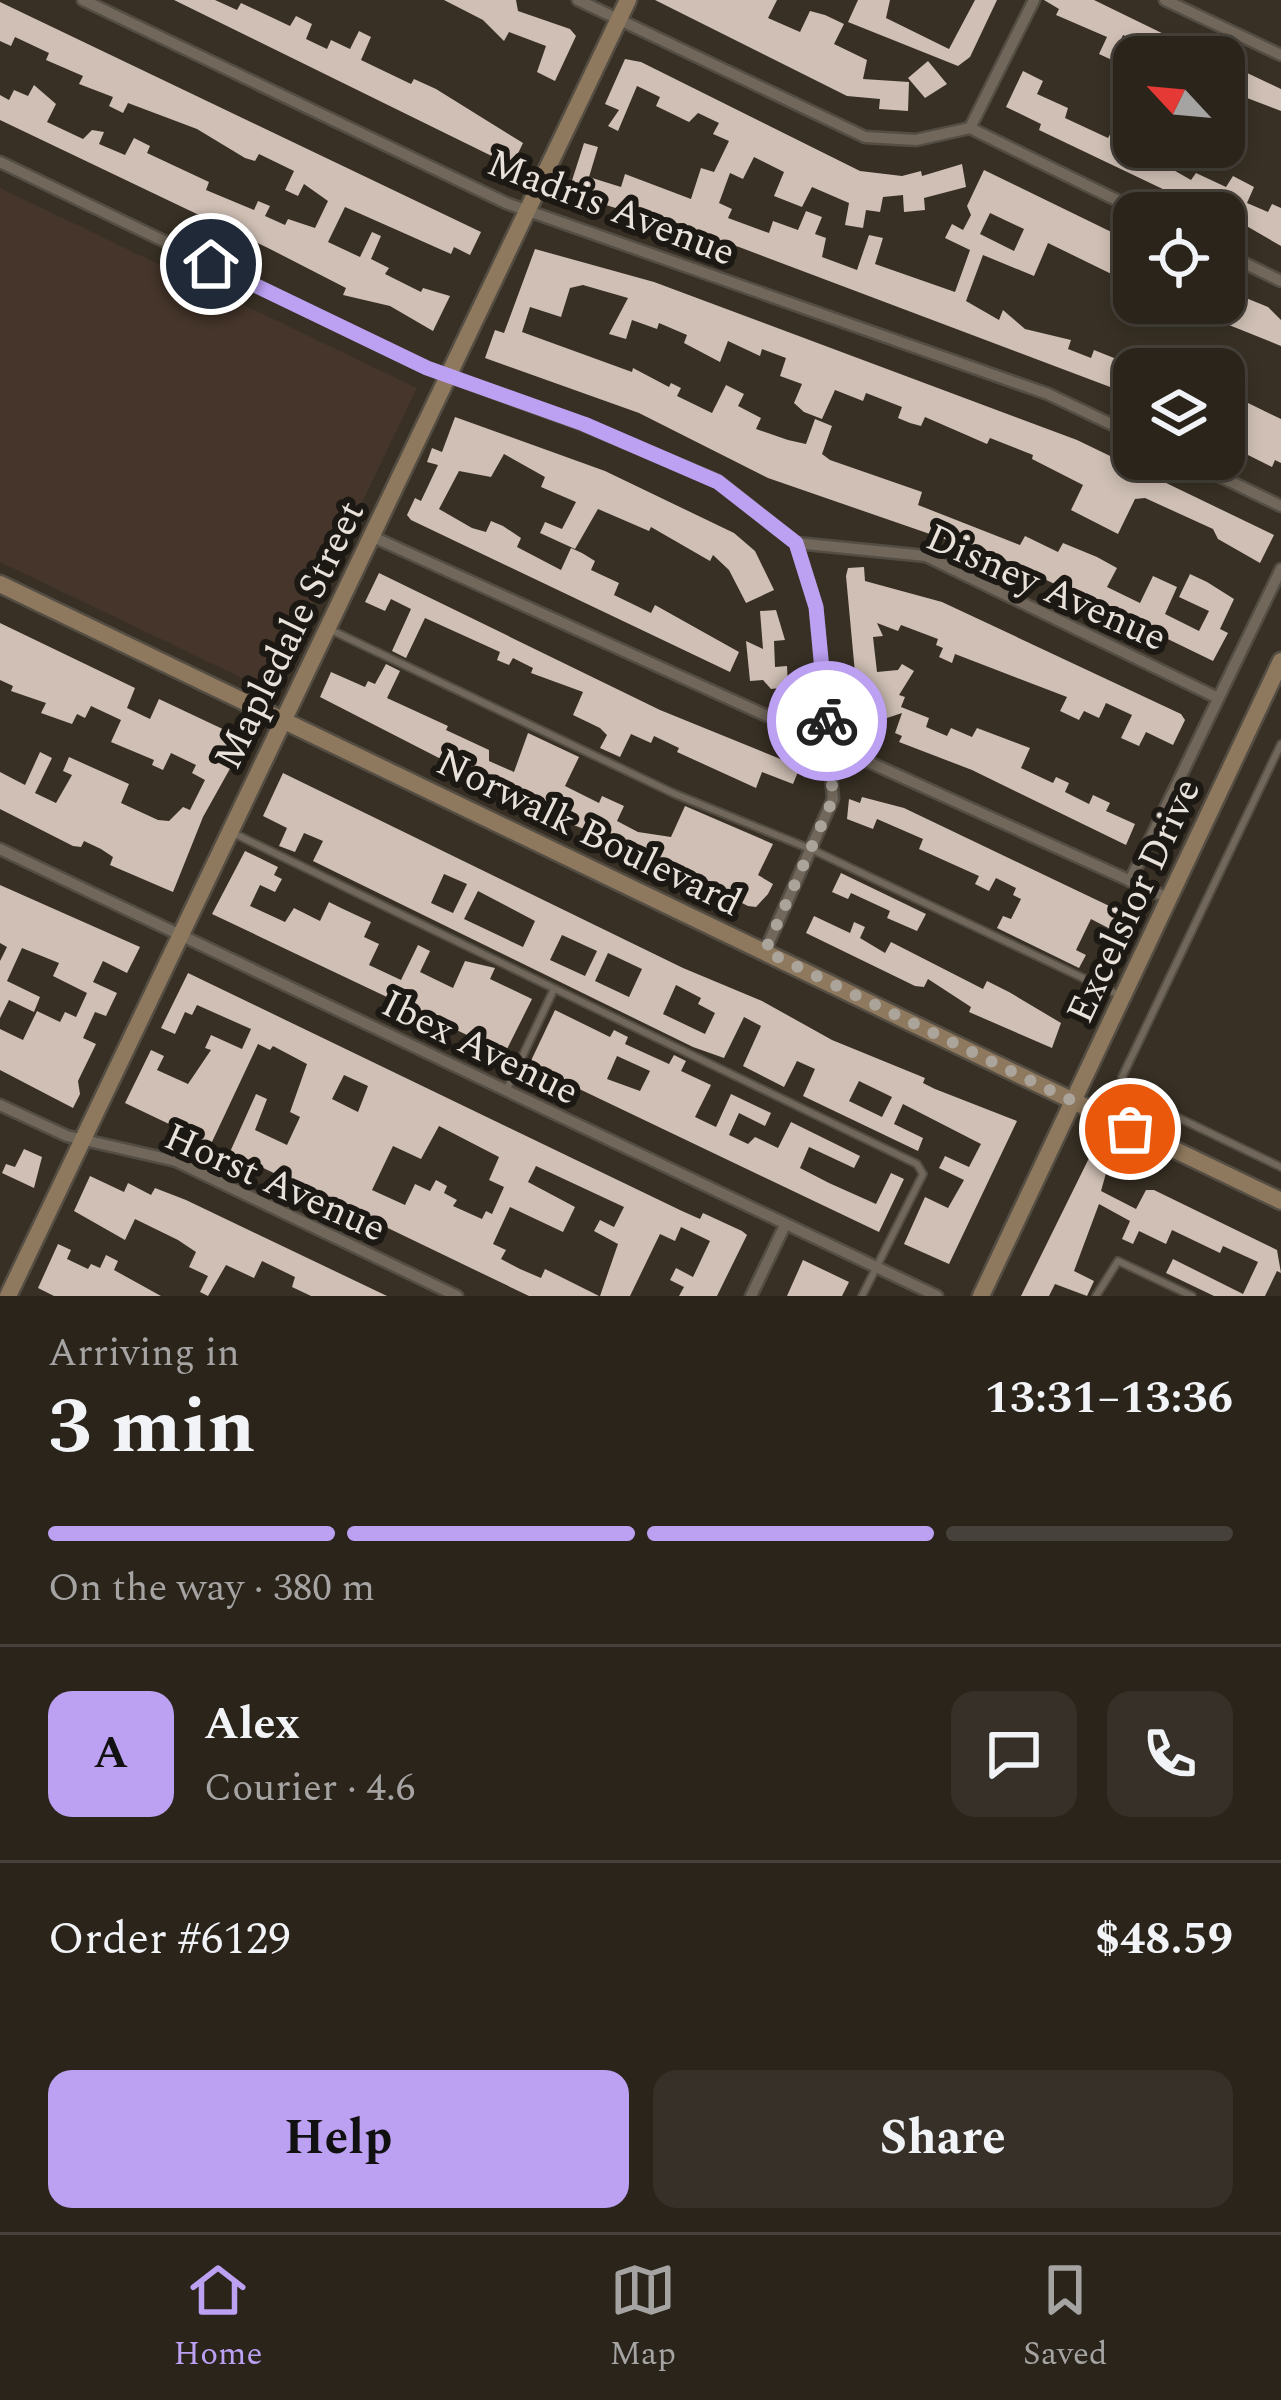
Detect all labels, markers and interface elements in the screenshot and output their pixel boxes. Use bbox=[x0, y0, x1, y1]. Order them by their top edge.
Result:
north arrow bbox=[1113, 36, 1245, 168]
map controls bbox=[1113, 36, 1245, 480]
street label: Madris Avenue bbox=[479, 134, 744, 283]
button: locate bbox=[1113, 192, 1245, 324]
pin bbox=[160, 213, 262, 315]
icon: home bbox=[178, 231, 244, 297]
button: layers bbox=[1113, 348, 1245, 480]
street label: Mapledale Street bbox=[200, 491, 381, 779]
street label: Disney Avenue bbox=[916, 509, 1176, 668]
courier bbox=[767, 661, 887, 781]
icon: bike bbox=[794, 688, 860, 754]
street label: Norwalk Boulevard bbox=[426, 734, 752, 933]
street label: Excelsior Drive bbox=[1052, 769, 1217, 1033]
street label: Ibex Avenue bbox=[371, 975, 589, 1122]
pin bbox=[1079, 1078, 1181, 1180]
icon: bag bbox=[1097, 1096, 1163, 1162]
street label: Horst Avenue bbox=[155, 1108, 395, 1258]
text: Arriving in bbox=[48, 1324, 240, 1383]
text: 13:31–13:36 bbox=[984, 1364, 1233, 1433]
text: 3 min bbox=[48, 1368, 256, 1487]
text: On the way · 380 m bbox=[48, 1559, 375, 1618]
text: Alex bbox=[204, 1690, 300, 1759]
button: chat bbox=[951, 1691, 1077, 1817]
button: phone bbox=[1107, 1691, 1233, 1817]
text: A bbox=[94, 1719, 128, 1788]
text: Courier · 4.6 bbox=[204, 1759, 415, 1818]
text: Order #6129 bbox=[48, 1905, 291, 1974]
text: $48.59 bbox=[1095, 1905, 1233, 1974]
button: Help bbox=[48, 2070, 629, 2208]
button: Share bbox=[653, 2070, 1233, 2208]
tab: Home bbox=[174, 2257, 262, 2379]
tab: Map bbox=[609, 2257, 676, 2379]
tab: Saved bbox=[1023, 2257, 1108, 2379]

